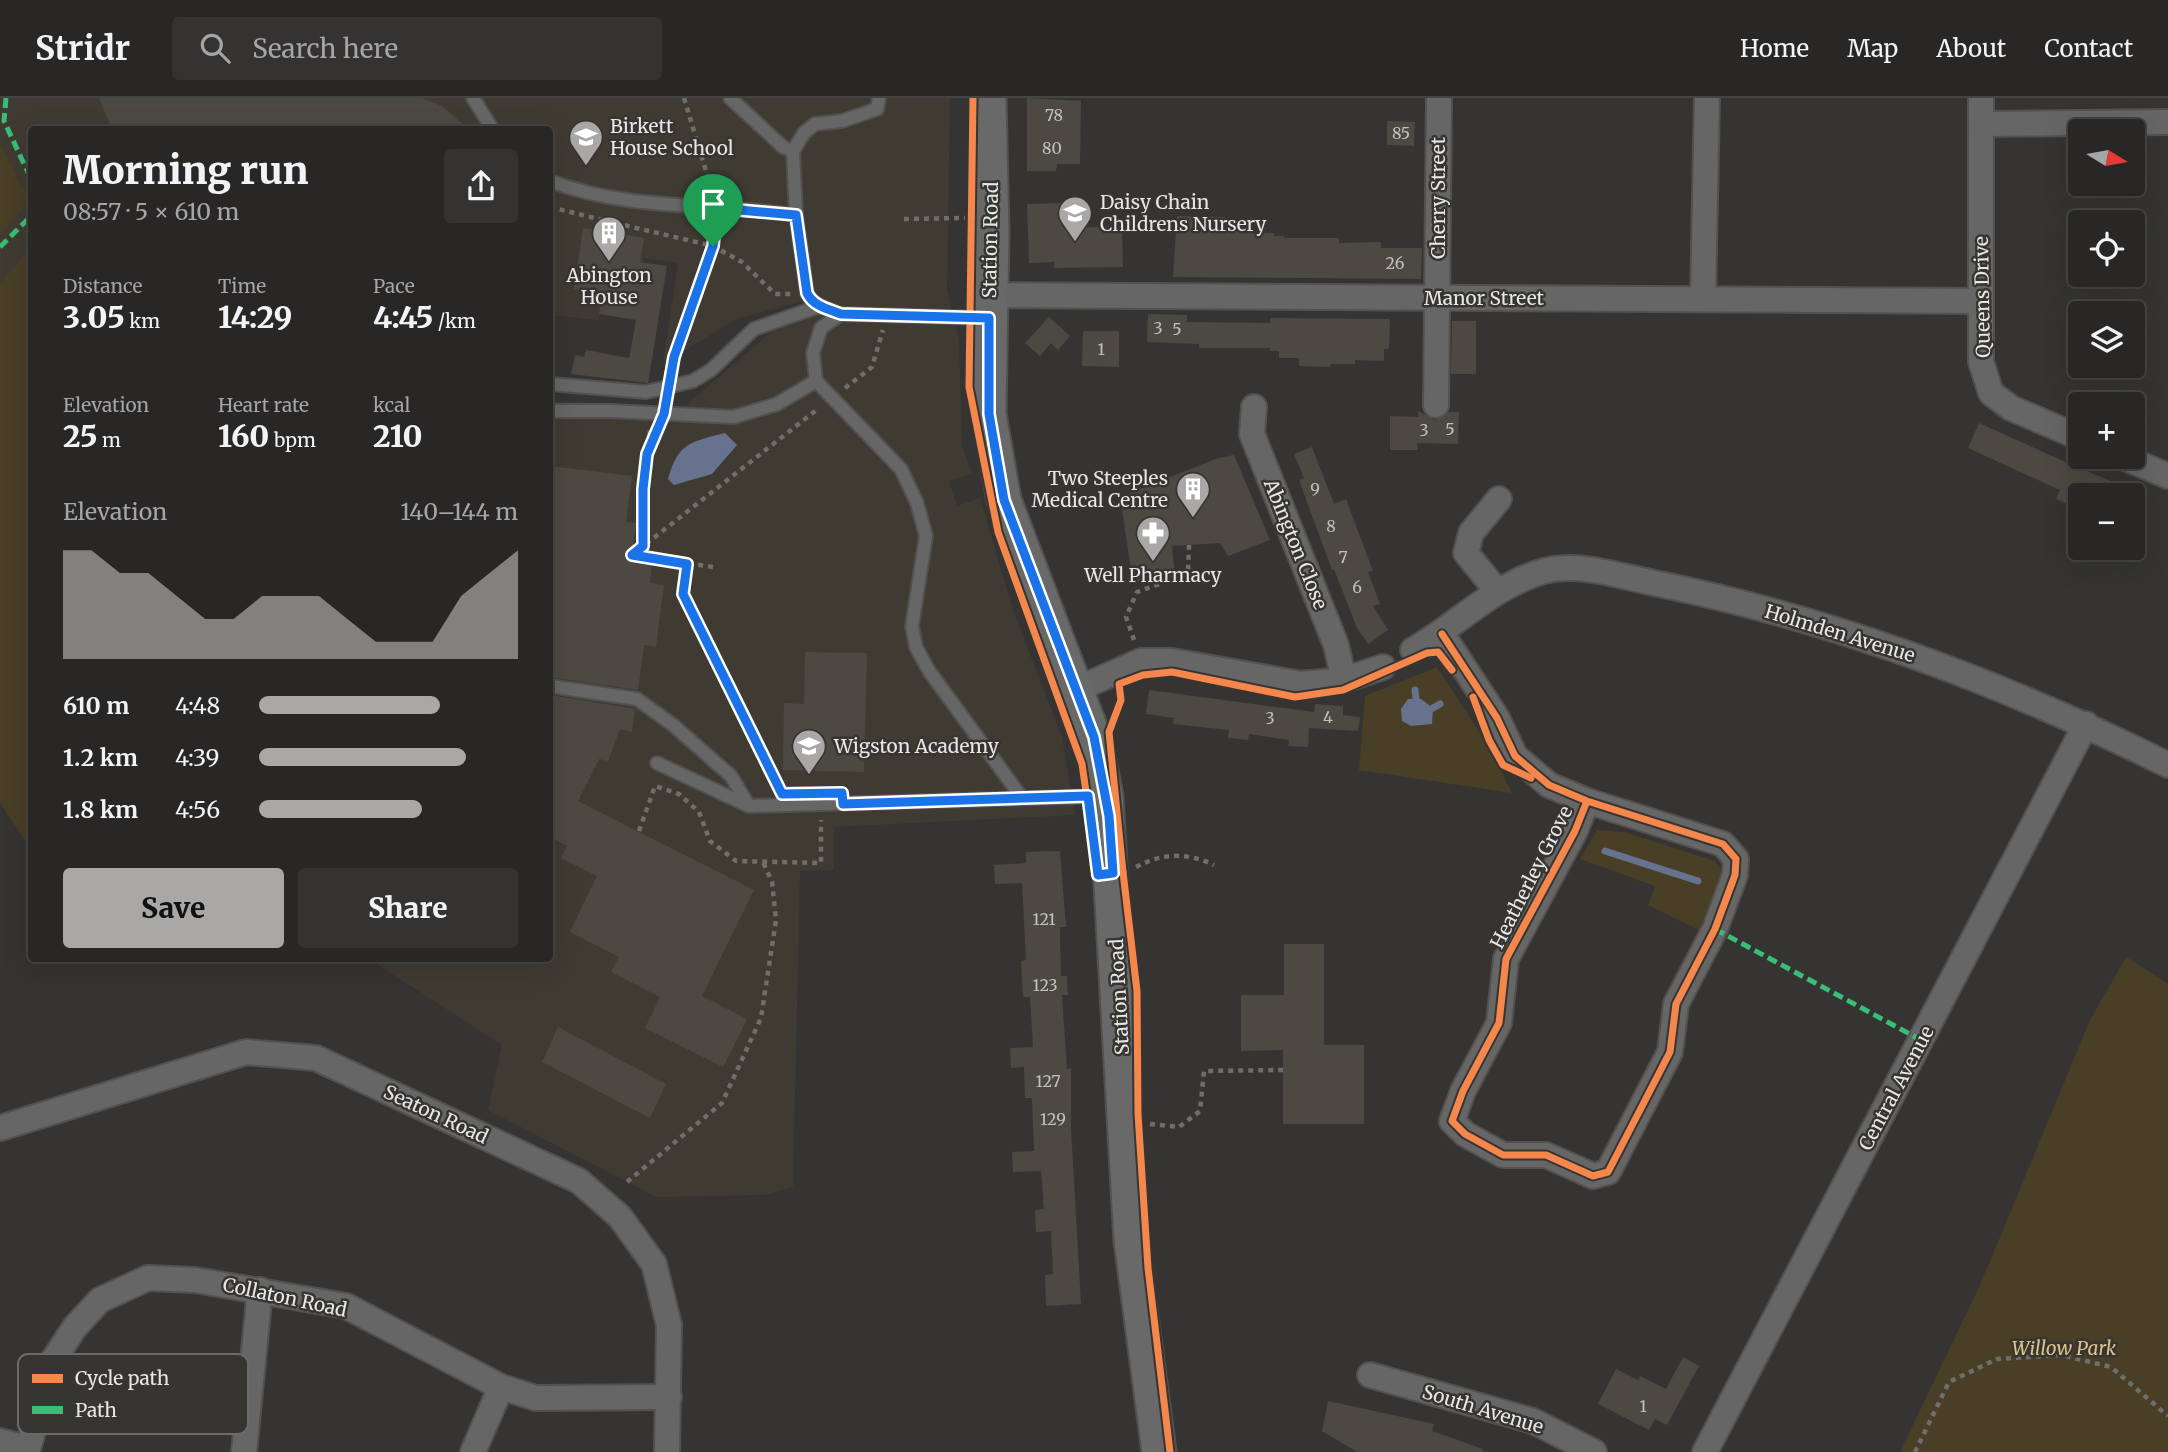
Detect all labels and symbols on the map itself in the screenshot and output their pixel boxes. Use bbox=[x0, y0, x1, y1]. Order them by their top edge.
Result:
house number: 78 bbox=[1045, 105, 1063, 125]
place label: Birkett House School bbox=[610, 114, 734, 160]
school or university icon: Birkett House School bbox=[567, 118, 605, 167]
north arrow bbox=[2068, 119, 2146, 196]
house number: 85 bbox=[1392, 123, 1410, 143]
street label: Cherry Street bbox=[1426, 136, 1450, 259]
house number: 80 bbox=[1042, 138, 1062, 158]
pin bbox=[683, 174, 743, 246]
street label: Station Road bbox=[977, 181, 1003, 299]
place label: Daisy Chain Childrens Nursery bbox=[1100, 190, 1266, 236]
school or university icon: Daisy Chain Childrens Nursery bbox=[1056, 194, 1094, 243]
building icon: Abington House bbox=[590, 214, 628, 263]
street label: Queens Drive bbox=[1969, 236, 1995, 358]
house number: 26 bbox=[1386, 253, 1405, 273]
place label: Abington House bbox=[565, 263, 652, 309]
street label: Manor Street bbox=[1424, 286, 1545, 310]
house number: 3 bbox=[1153, 318, 1163, 338]
house number: 5 bbox=[1172, 319, 1182, 339]
house number: 1 bbox=[1097, 339, 1105, 359]
house number: 5 bbox=[1445, 419, 1455, 439]
house number: 3 bbox=[1419, 420, 1429, 440]
place label: Two Steeples Medical Centre bbox=[1031, 466, 1168, 512]
building icon: Two Steeples Medical Centre bbox=[1174, 470, 1212, 519]
street label: Abington Close bbox=[1259, 474, 1333, 613]
house number: 9 bbox=[1310, 479, 1320, 499]
pharmacy icon: Well Pharmacy bbox=[1134, 514, 1172, 563]
house number: 8 bbox=[1326, 516, 1336, 536]
house number: 7 bbox=[1338, 547, 1348, 567]
place label: Well Pharmacy bbox=[1083, 563, 1222, 587]
house number: 6 bbox=[1352, 577, 1362, 597]
street label: Holmden Avenue bbox=[1762, 599, 1918, 667]
house number: 4 bbox=[1323, 707, 1333, 727]
house number: 3 bbox=[1265, 708, 1275, 728]
school or university icon: Wigston Academy bbox=[790, 727, 828, 776]
place label: Wigston Academy bbox=[833, 734, 999, 758]
street label: Heatherley Grove bbox=[1485, 801, 1577, 952]
house number: 121 bbox=[1032, 909, 1056, 929]
street label: Station Road bbox=[1104, 938, 1134, 1056]
house number: 123 bbox=[1032, 975, 1058, 995]
street label: Central Avenue bbox=[1853, 1022, 1939, 1154]
house number: 127 bbox=[1035, 1071, 1061, 1091]
street label: Seaton Road bbox=[380, 1079, 492, 1149]
house number: 129 bbox=[1040, 1109, 1066, 1129]
street label: Collaton Road bbox=[221, 1272, 349, 1322]
park label: Willow Park bbox=[2012, 1336, 2117, 1360]
legend bbox=[18, 1354, 248, 1434]
text: Cycle path bbox=[75, 1366, 170, 1390]
street label: South Avenue bbox=[1420, 1379, 1547, 1439]
house number: 1 bbox=[1639, 1396, 1647, 1416]
text: Path bbox=[75, 1398, 117, 1422]

